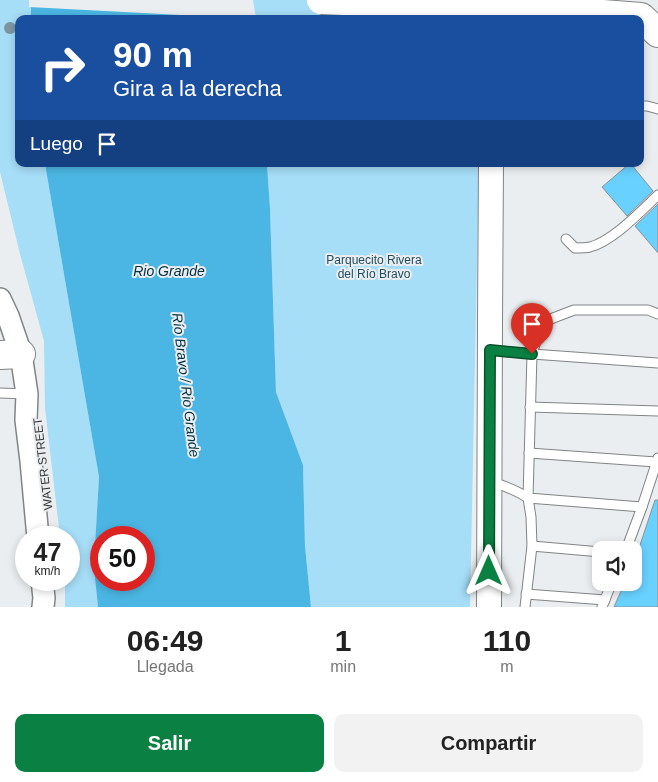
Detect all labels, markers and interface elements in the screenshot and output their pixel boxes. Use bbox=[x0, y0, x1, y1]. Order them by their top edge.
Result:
icon: right bbox=[30, 35, 95, 100]
text: 90 m bbox=[113, 35, 193, 74]
text: Gira a la derecha bbox=[113, 76, 282, 101]
icon: arrive bbox=[93, 130, 121, 158]
text: Luego bbox=[30, 133, 83, 154]
park label: Parquecito Rivera del Río Bravo bbox=[326, 253, 422, 281]
water label: Rio Grande bbox=[133, 263, 205, 279]
pin bbox=[511, 303, 553, 354]
icon: arrive bbox=[518, 310, 546, 338]
water label: Río Bravo / Rio Grande bbox=[169, 312, 203, 458]
street label: WATER STREET bbox=[30, 416, 56, 511]
speed limit sign: 50 bbox=[90, 526, 155, 591]
text: 47 bbox=[34, 538, 61, 566]
map controls bbox=[592, 541, 642, 591]
button: sound bbox=[592, 541, 642, 591]
position arrow bbox=[462, 544, 514, 596]
text: km/h bbox=[34, 564, 61, 578]
text: 06:49 bbox=[127, 624, 204, 657]
text: 1 bbox=[335, 624, 352, 657]
text: 110 bbox=[483, 624, 531, 657]
text: Llegada bbox=[137, 658, 194, 675]
text: min bbox=[330, 658, 356, 675]
text: m bbox=[500, 658, 514, 675]
button: Salir bbox=[15, 714, 324, 772]
button: Compartir bbox=[334, 714, 643, 772]

